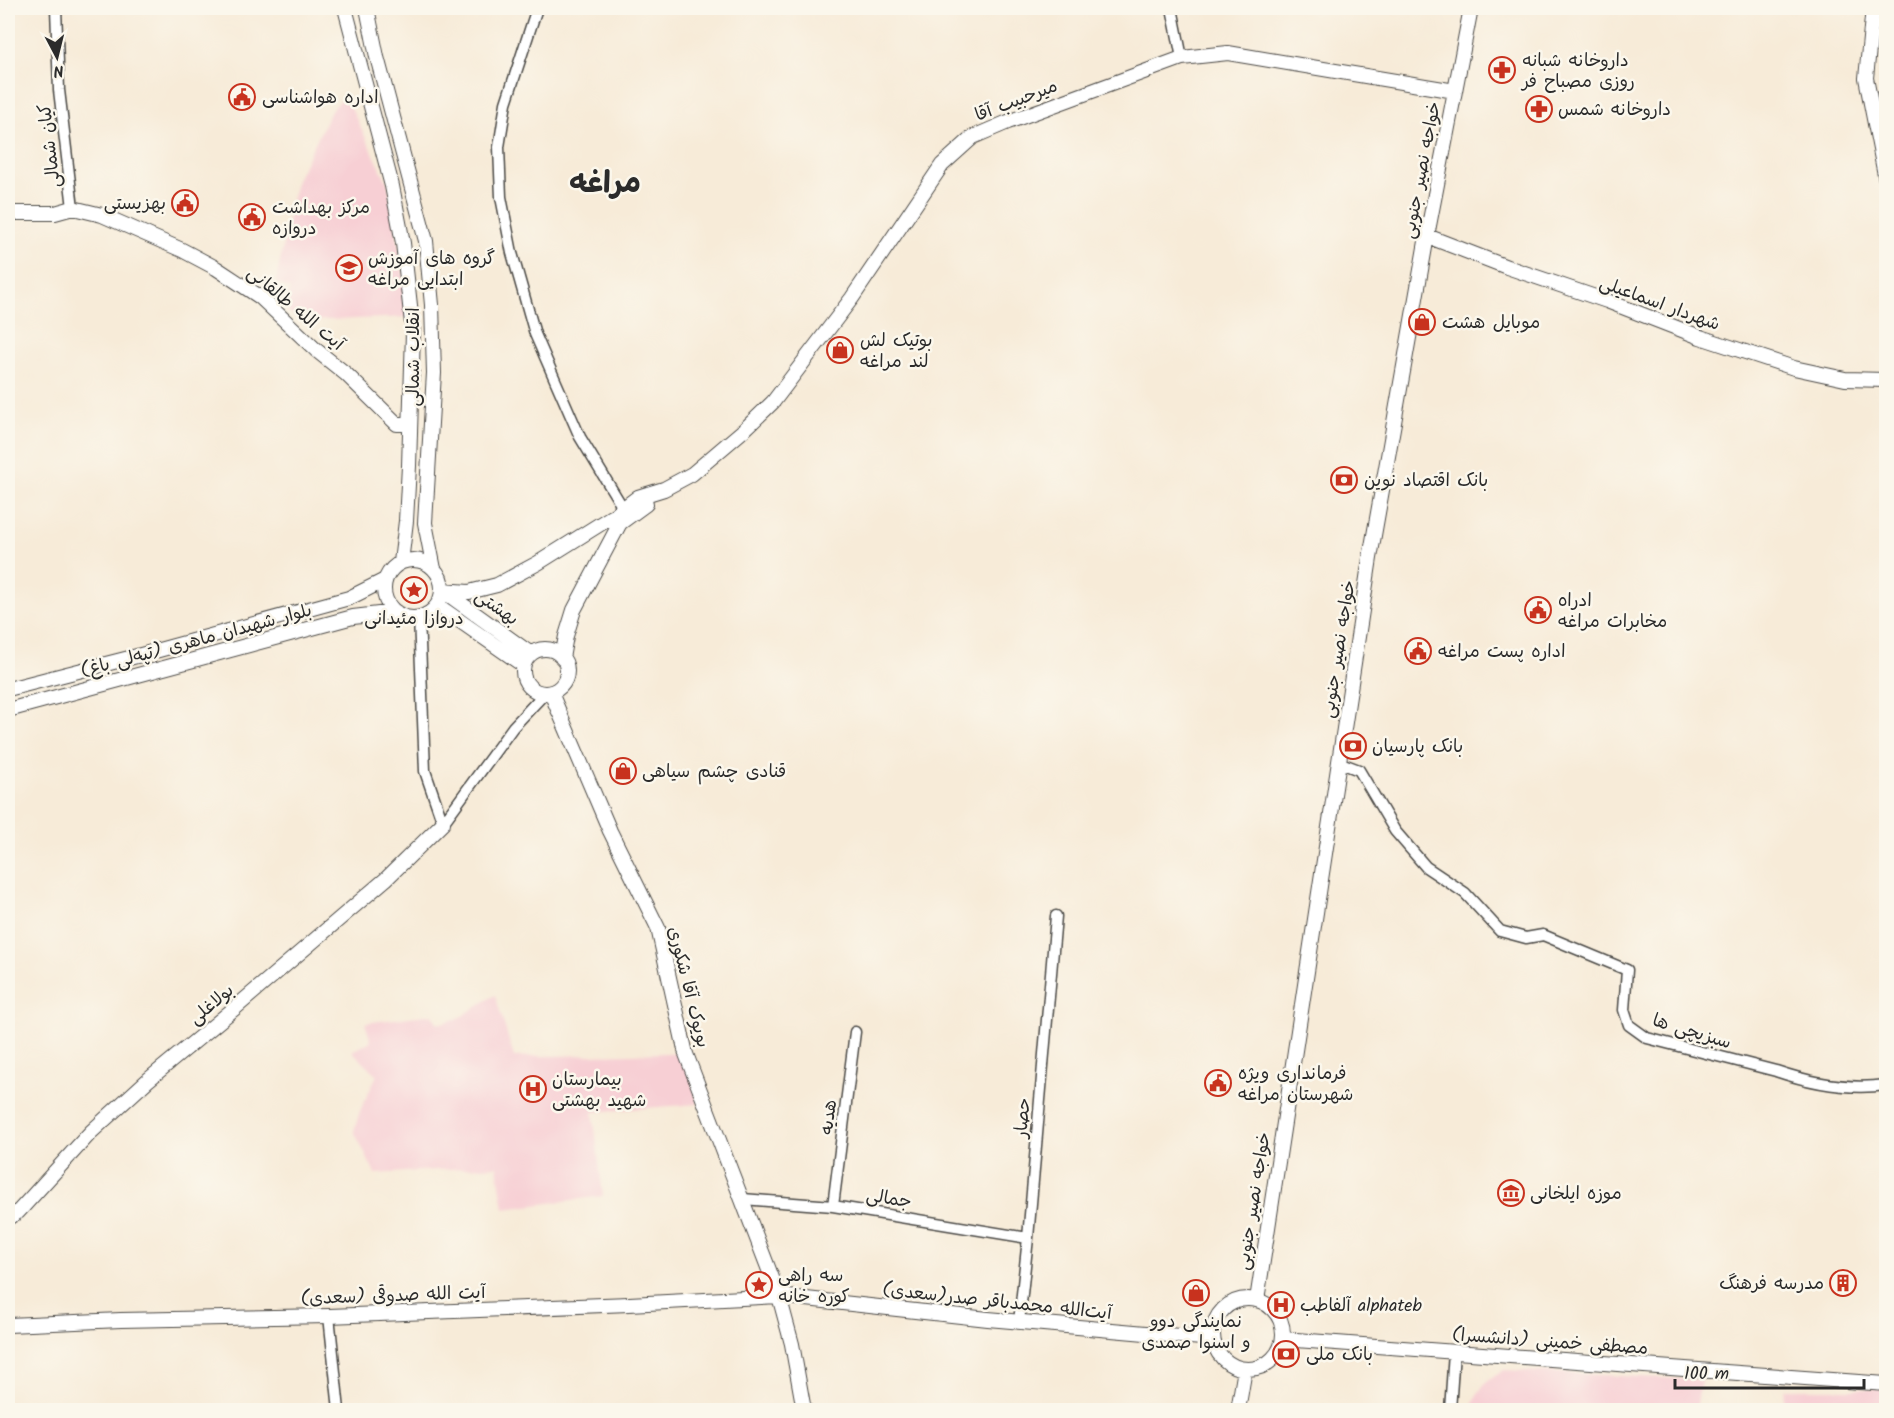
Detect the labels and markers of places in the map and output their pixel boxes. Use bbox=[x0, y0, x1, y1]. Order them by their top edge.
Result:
place label: داروخانه شبانه روزی مصباح فر bbox=[1520, 47, 1635, 97]
pharmacy icon: داروخانه شبانه روزی مصباح فر bbox=[1487, 55, 1517, 85]
public building icon: اداره هواشناسی bbox=[227, 82, 257, 112]
place label: اداره هواشناسی bbox=[262, 84, 378, 113]
pharmacy icon: داروخانه شمس bbox=[1524, 94, 1554, 124]
place label: داروخانه شمس bbox=[1558, 96, 1671, 125]
public building icon: بهزیستی bbox=[170, 188, 200, 218]
place label: بهزیستی bbox=[104, 190, 166, 219]
place label: مرکز بهداشت دروازه bbox=[272, 194, 370, 244]
public building icon: مرکز بهداشت دروازه bbox=[237, 202, 267, 232]
place label: گروه های آموزش ابتدایی مراغه bbox=[368, 245, 496, 295]
school or university icon: گروه های آموزش ابتدایی مراغه bbox=[334, 253, 364, 283]
shop icon: موبایل هشت bbox=[1407, 307, 1437, 337]
place label: موبایل هشت bbox=[1442, 309, 1540, 338]
place label: بوتیک لش لند مراغه bbox=[860, 327, 932, 377]
shop icon: بوتیک لش لند مراغه bbox=[825, 335, 855, 365]
bank icon: بانک اقتصاد نوین bbox=[1329, 465, 1359, 495]
place label: بانک اقتصاد نوین bbox=[1364, 467, 1488, 496]
place icon: دروازا مئیدانی bbox=[399, 575, 429, 605]
place label: ادراه مخابرات مراغه bbox=[1558, 587, 1667, 637]
public building icon: ادراه مخابرات مراغه bbox=[1523, 595, 1553, 625]
place label: دروازا مئیدانی bbox=[364, 605, 464, 634]
public building icon: اداره پست مراغه bbox=[1403, 636, 1433, 666]
place label: اداره پست مراغه bbox=[1438, 638, 1565, 667]
bank icon: بانک پارسیان bbox=[1338, 731, 1368, 761]
place label: بانک پارسیان bbox=[1372, 733, 1463, 762]
shop icon: قنادی چشم سیاهی bbox=[608, 756, 638, 786]
place label: قنادی چشم سیاهی bbox=[642, 758, 786, 787]
place label: فرمانداری ویژه شهرستان مراغه bbox=[1238, 1060, 1354, 1110]
place label: بیمارستان شهید بهشتی bbox=[552, 1066, 646, 1116]
public building icon: فرمانداری ویژه شهرستان مراغه bbox=[1203, 1068, 1233, 1098]
hospital icon: بیمارستان شهید بهشتی bbox=[518, 1074, 548, 1104]
museum icon: موزه ایلخانی bbox=[1496, 1178, 1526, 1208]
place label: موزه ایلخانی bbox=[1530, 1180, 1622, 1209]
place label: سه راهی کوره خانه bbox=[778, 1262, 850, 1312]
building icon: مدرسه فرهنگ bbox=[1828, 1268, 1858, 1298]
place icon: سه راهی کوره خانه bbox=[744, 1270, 774, 1300]
place label: مدرسه فرهنگ bbox=[1719, 1270, 1824, 1299]
shop icon: نمایندگی دوو و اسنوا صمدی bbox=[1181, 1278, 1211, 1308]
hospital icon: آلفاطب alphateb bbox=[1266, 1290, 1296, 1320]
place label: آلفاطب alphateb bbox=[1300, 1292, 1422, 1321]
place label: نمایندگی دوو و اسنوا صمدی bbox=[1141, 1308, 1251, 1358]
bank icon: بانک ملی bbox=[1271, 1339, 1301, 1369]
place label: بانک ملی bbox=[1306, 1341, 1373, 1370]

